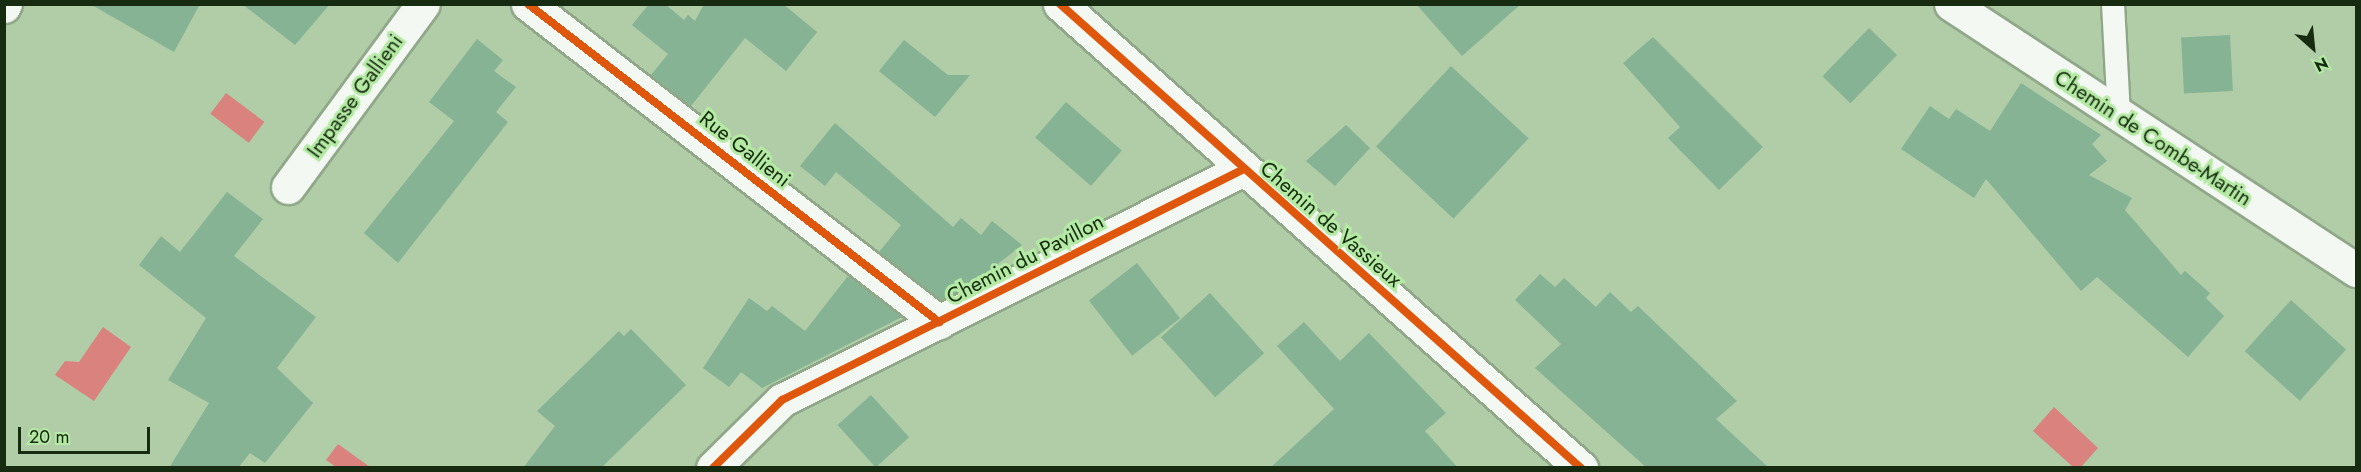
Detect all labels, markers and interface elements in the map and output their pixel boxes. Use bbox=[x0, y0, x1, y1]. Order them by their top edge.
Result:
north arrow bbox=[2283, 18, 2343, 78]
street label: Impasse Gallieni bbox=[302, 29, 408, 163]
text: N bbox=[2311, 51, 2332, 78]
street label: Chemin de Combe-Martin bbox=[2050, 65, 2256, 211]
street label: Rue Gallieni bbox=[694, 106, 796, 192]
street label: Chemin de Vassieux bbox=[1255, 156, 1407, 292]
street label: Chemin du Pavillon bbox=[942, 209, 1108, 309]
scale bar bbox=[21, 415, 153, 453]
text: 20 m bbox=[29, 424, 69, 450]

